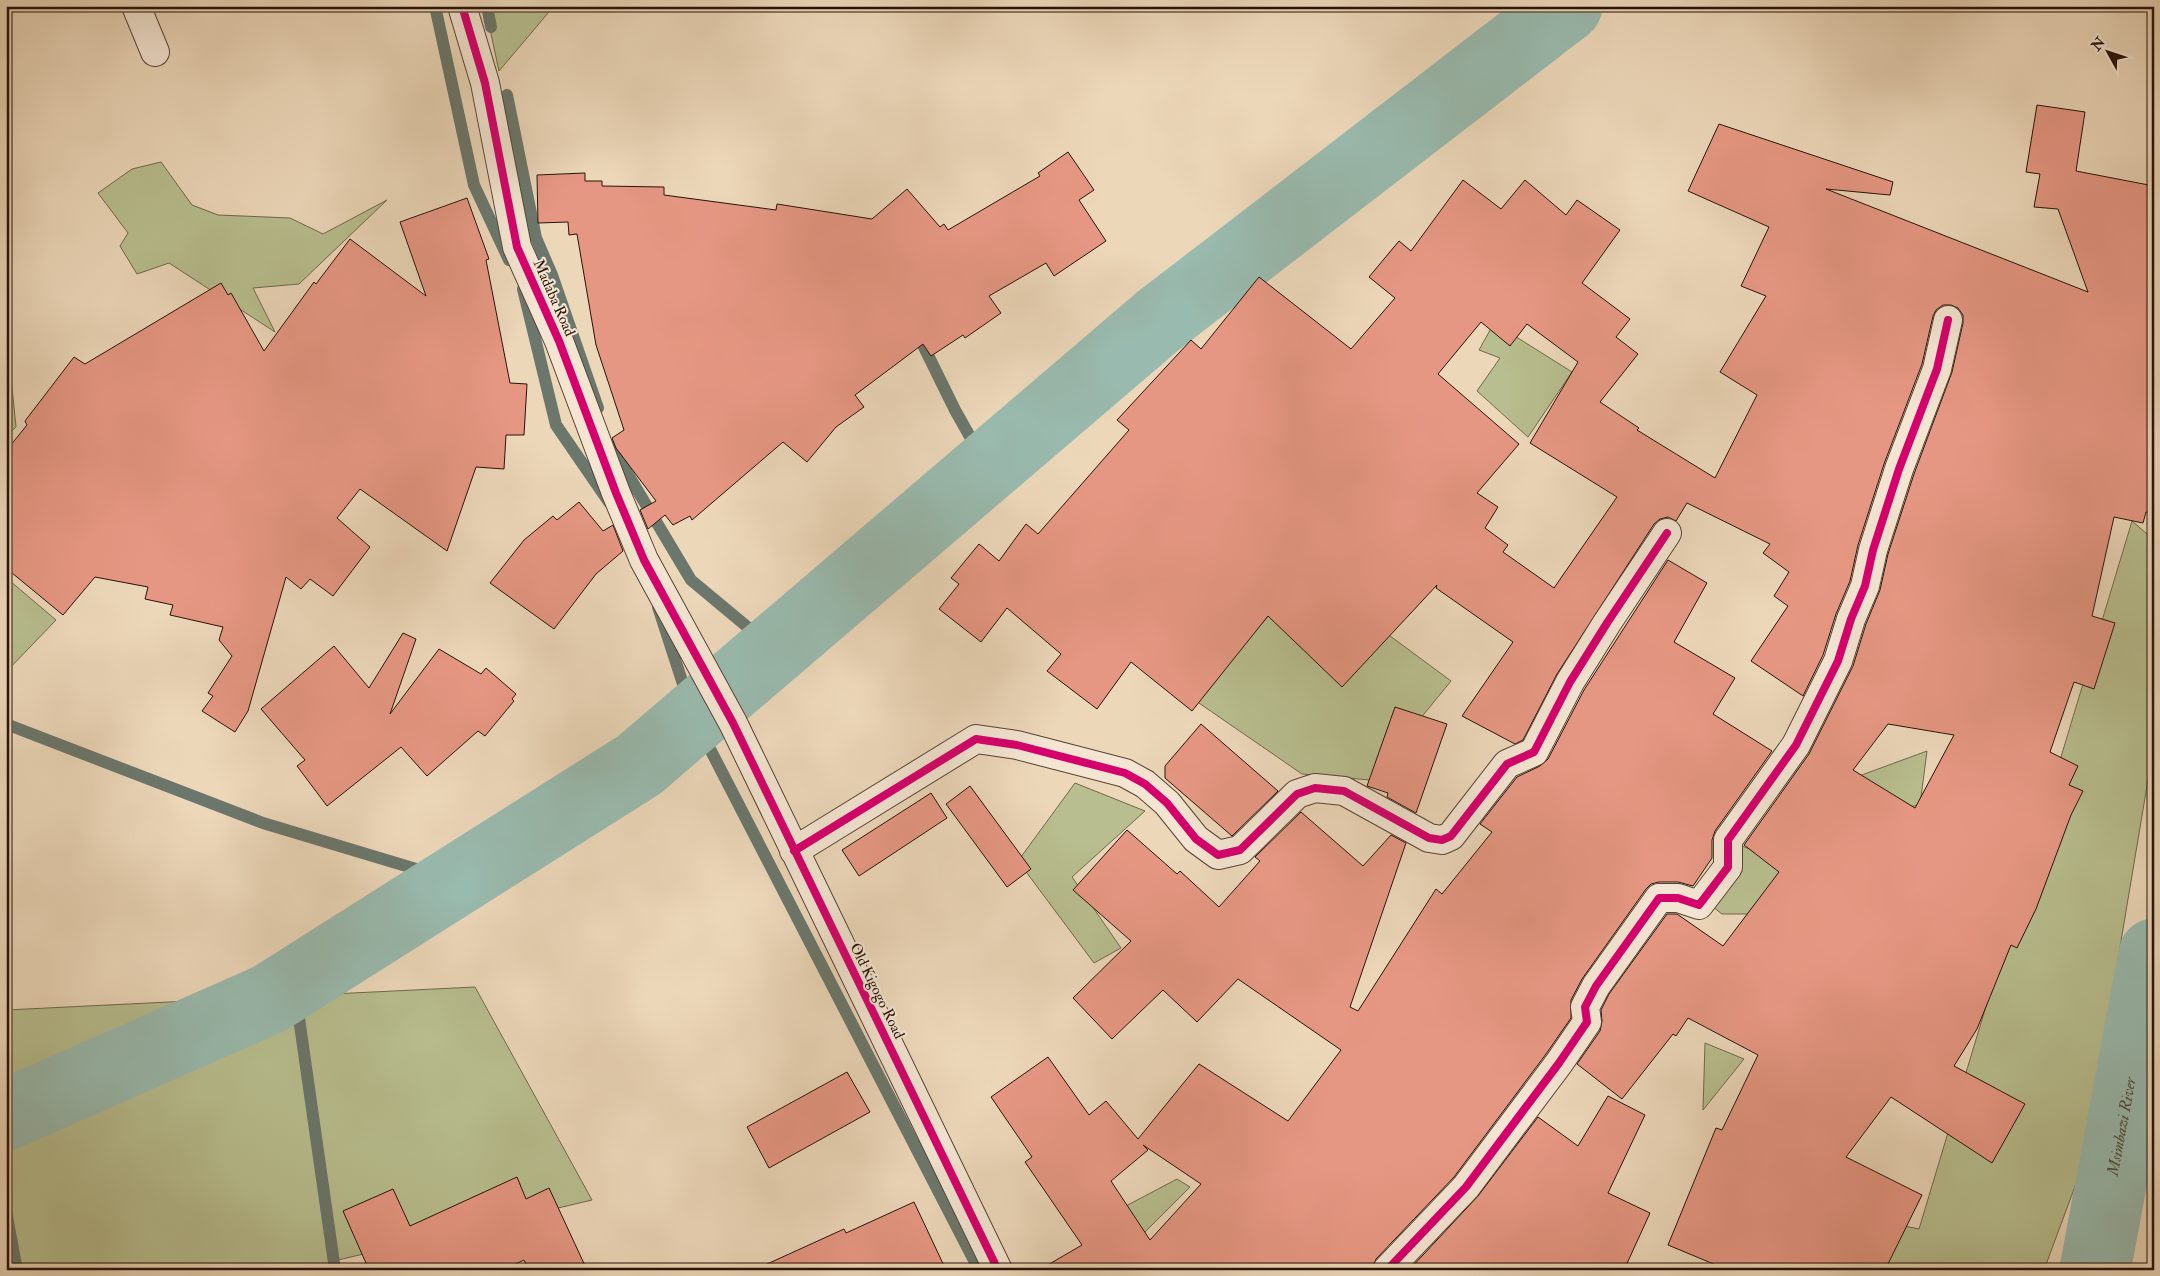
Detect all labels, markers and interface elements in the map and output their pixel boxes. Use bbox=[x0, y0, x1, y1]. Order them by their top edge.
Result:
north arrow bbox=[2082, 28, 2132, 78]
text: N bbox=[2087, 33, 2109, 55]
street label: Madaba Road bbox=[529, 257, 580, 340]
street label: Old Kigogo Road bbox=[846, 940, 909, 1043]
water label: Msimbazi River bbox=[2103, 1075, 2141, 1178]

